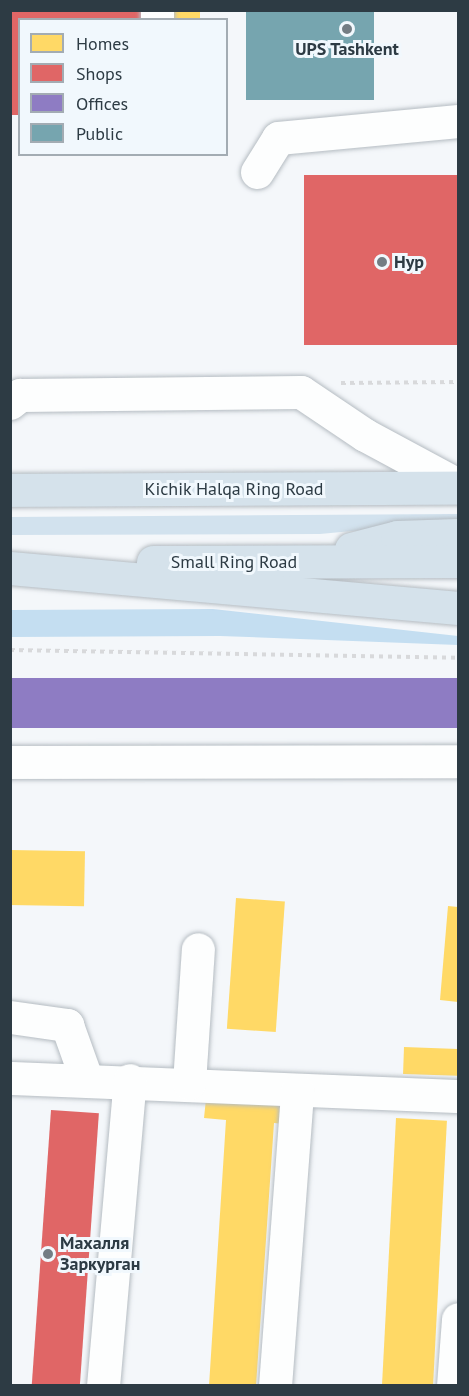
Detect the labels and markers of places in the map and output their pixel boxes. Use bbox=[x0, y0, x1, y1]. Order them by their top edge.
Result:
marker: UPS Tashkent bbox=[340, 22, 354, 36]
place label: UPS Tashkent bbox=[295, 38, 399, 60]
place label: Нур bbox=[394, 251, 424, 273]
marker: Нур bbox=[375, 255, 389, 269]
place label: Махалля Заркурган bbox=[60, 1233, 140, 1276]
marker: Махалля Заркурган bbox=[41, 1247, 55, 1261]

